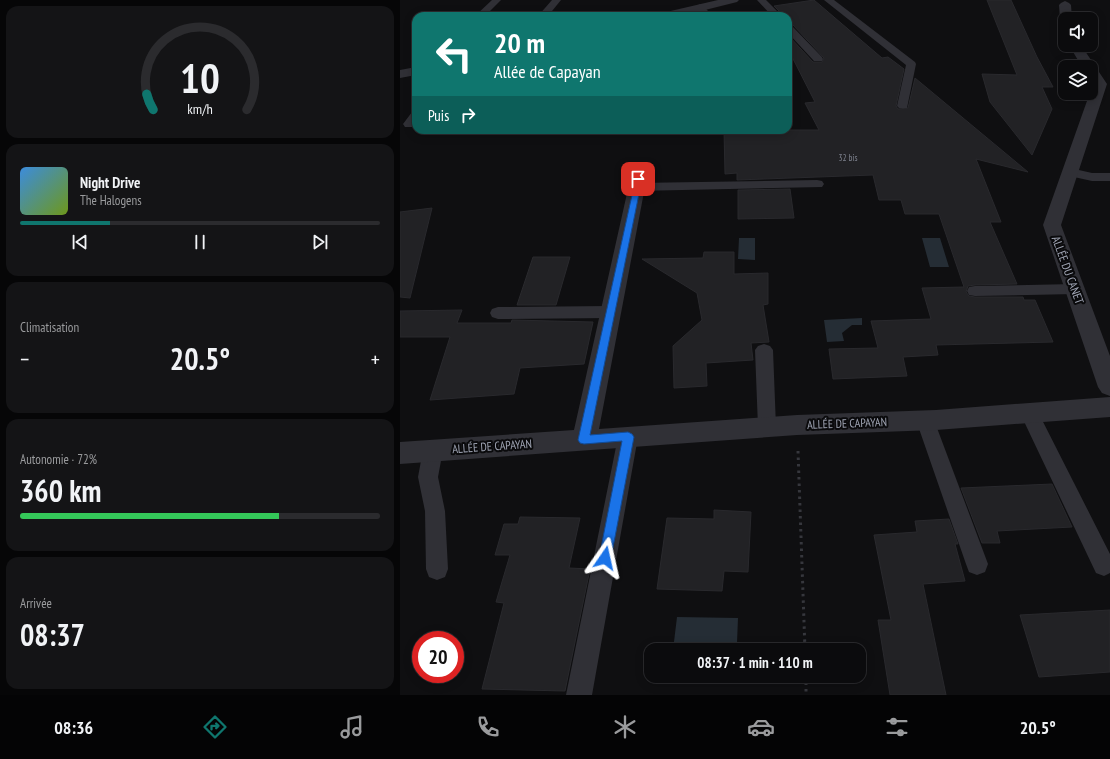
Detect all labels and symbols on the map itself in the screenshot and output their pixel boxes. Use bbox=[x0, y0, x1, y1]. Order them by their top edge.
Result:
house number: 32 bis bbox=[839, 152, 857, 163]
pin bbox=[621, 162, 655, 196]
street label: ALLÉE DU CANET bbox=[1049, 234, 1087, 307]
street label: ALLÉE DE CAPAYAN bbox=[807, 414, 887, 432]
street label: ALLÉE DE CAPAYAN bbox=[452, 436, 532, 456]
position arrow bbox=[584, 537, 626, 579]
speed limit sign: 20 bbox=[412, 631, 464, 683]

